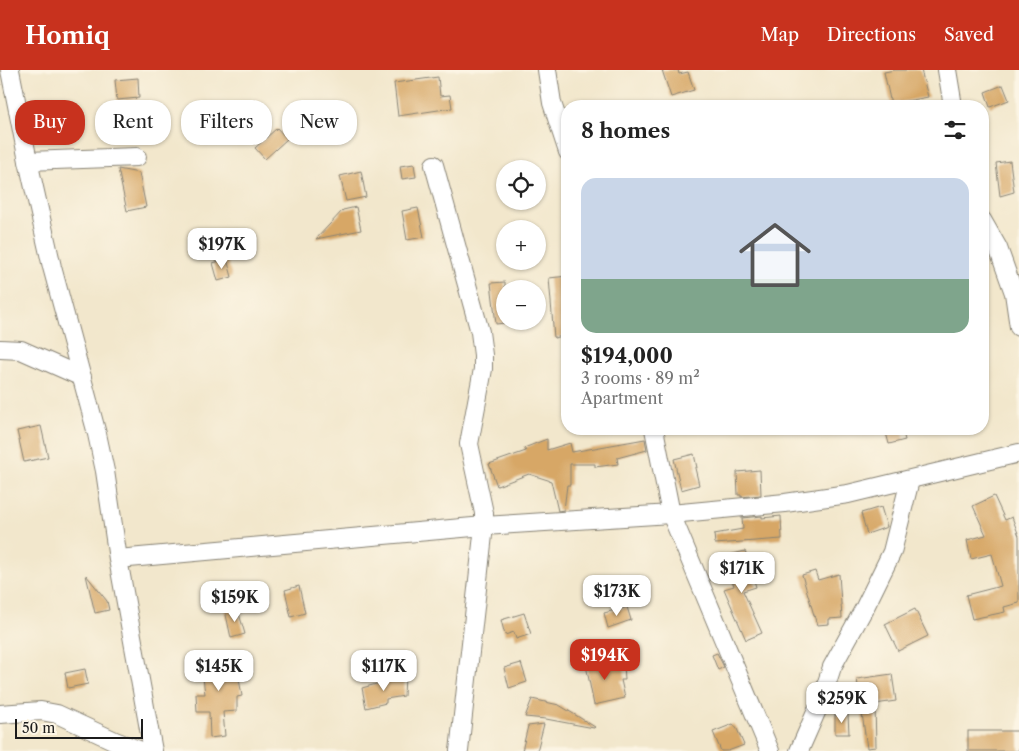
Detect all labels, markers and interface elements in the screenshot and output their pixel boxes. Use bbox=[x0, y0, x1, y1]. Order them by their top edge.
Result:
text: Homiq bbox=[25, 21, 110, 50]
text: Map bbox=[760, 24, 799, 46]
text: Directions bbox=[827, 24, 916, 46]
text: Saved bbox=[944, 24, 994, 46]
chip: Buy bbox=[15, 100, 85, 145]
chip: Rent bbox=[95, 100, 171, 145]
chip: Filters bbox=[181, 100, 272, 145]
chip: New bbox=[282, 100, 357, 145]
icon: filters bbox=[941, 116, 969, 144]
text: 8 homes bbox=[581, 118, 670, 143]
map controls bbox=[496, 160, 546, 330]
button: locate bbox=[496, 160, 546, 210]
icon: home bbox=[730, 210, 820, 300]
button: + bbox=[496, 220, 546, 270]
pin: $197K bbox=[187, 228, 257, 270]
text: $197K bbox=[199, 234, 245, 254]
button: − bbox=[496, 280, 546, 330]
text: $194,000 bbox=[581, 343, 673, 368]
text: 3 rooms · 89 m² bbox=[581, 368, 700, 388]
text: Apartment bbox=[581, 388, 663, 408]
pin: $171K bbox=[707, 552, 777, 594]
text: $171K bbox=[720, 558, 764, 578]
pin: $173K bbox=[582, 574, 652, 617]
pin: $159K bbox=[200, 580, 270, 623]
text: $173K bbox=[594, 581, 640, 601]
text: $159K bbox=[211, 587, 259, 607]
pin: $194K bbox=[570, 638, 640, 681]
text: $194K bbox=[581, 645, 629, 665]
pin: $145K bbox=[184, 650, 254, 692]
pin: $117K bbox=[349, 650, 419, 692]
text: $145K bbox=[195, 656, 243, 676]
text: $117K bbox=[362, 656, 406, 676]
pin: $259K bbox=[807, 682, 877, 724]
text: $259K bbox=[817, 688, 867, 708]
scale bar bbox=[15, 716, 142, 739]
text: 50 m bbox=[22, 719, 55, 737]

